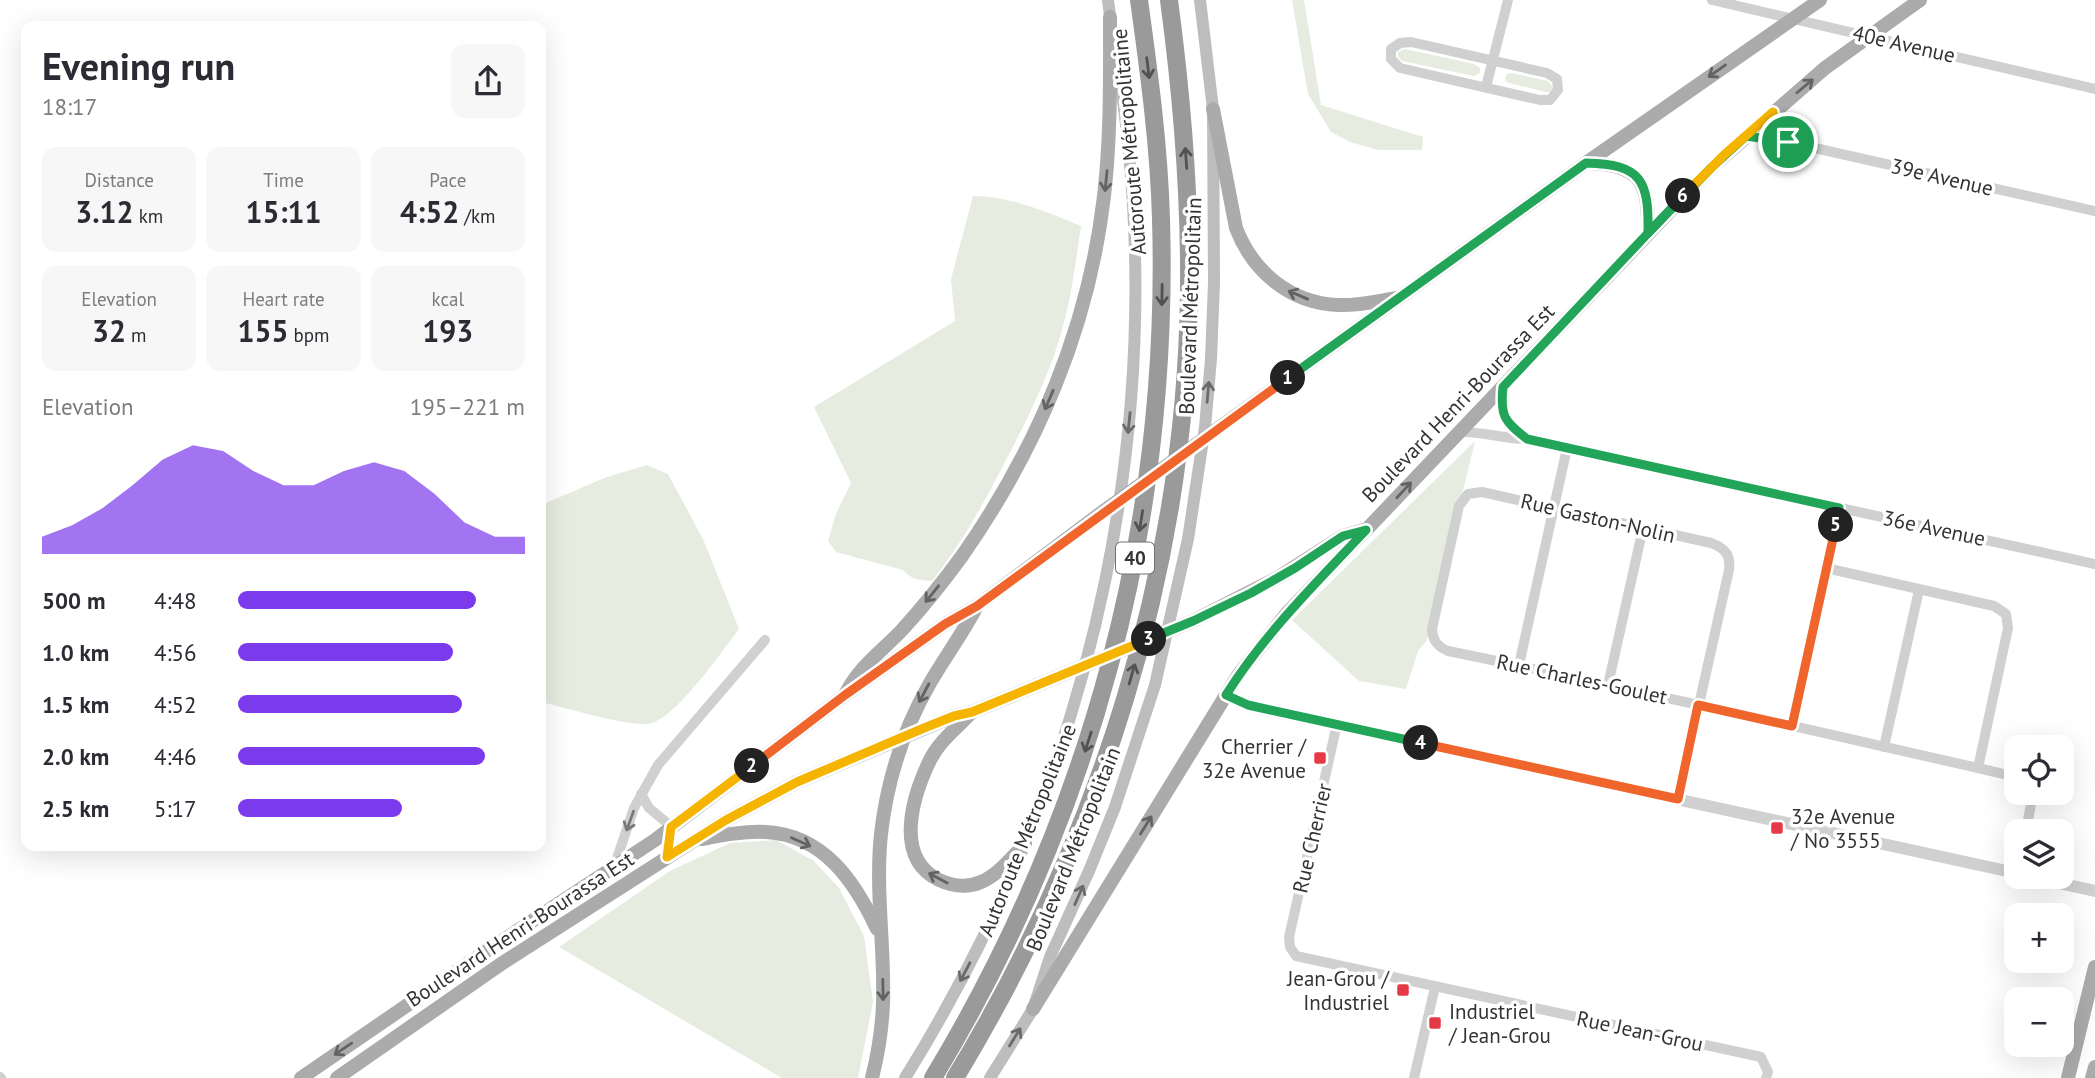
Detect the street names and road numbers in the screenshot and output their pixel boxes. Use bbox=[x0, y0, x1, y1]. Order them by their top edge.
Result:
street label: 40e Avenue bbox=[1850, 19, 1958, 69]
street label: Autoroute Métropolitaine bbox=[1106, 28, 1152, 256]
street label: 39e Avenue bbox=[1888, 152, 1996, 202]
street label: Boulevard Métropolitain bbox=[1173, 197, 1207, 415]
street label: Boulevard Henri-Bourassa Est bbox=[1356, 298, 1560, 508]
street label: Rue Gaston-Nolin bbox=[1518, 487, 1678, 549]
street label: 36e Avenue bbox=[1880, 504, 1988, 552]
road number: 40 bbox=[1116, 542, 1154, 573]
street label: Rue Charles-Goulet bbox=[1494, 648, 1670, 710]
street label: Autoroute Métropolitaine bbox=[972, 720, 1082, 940]
street label: Boulevard Métropolitain bbox=[1020, 743, 1126, 955]
street label: Rue Cherrier bbox=[1286, 781, 1338, 895]
street label: Boulevard Henri-Bourassa Est bbox=[401, 845, 639, 1013]
street label: Rue Jean-Grou bbox=[1574, 1004, 1706, 1058]

